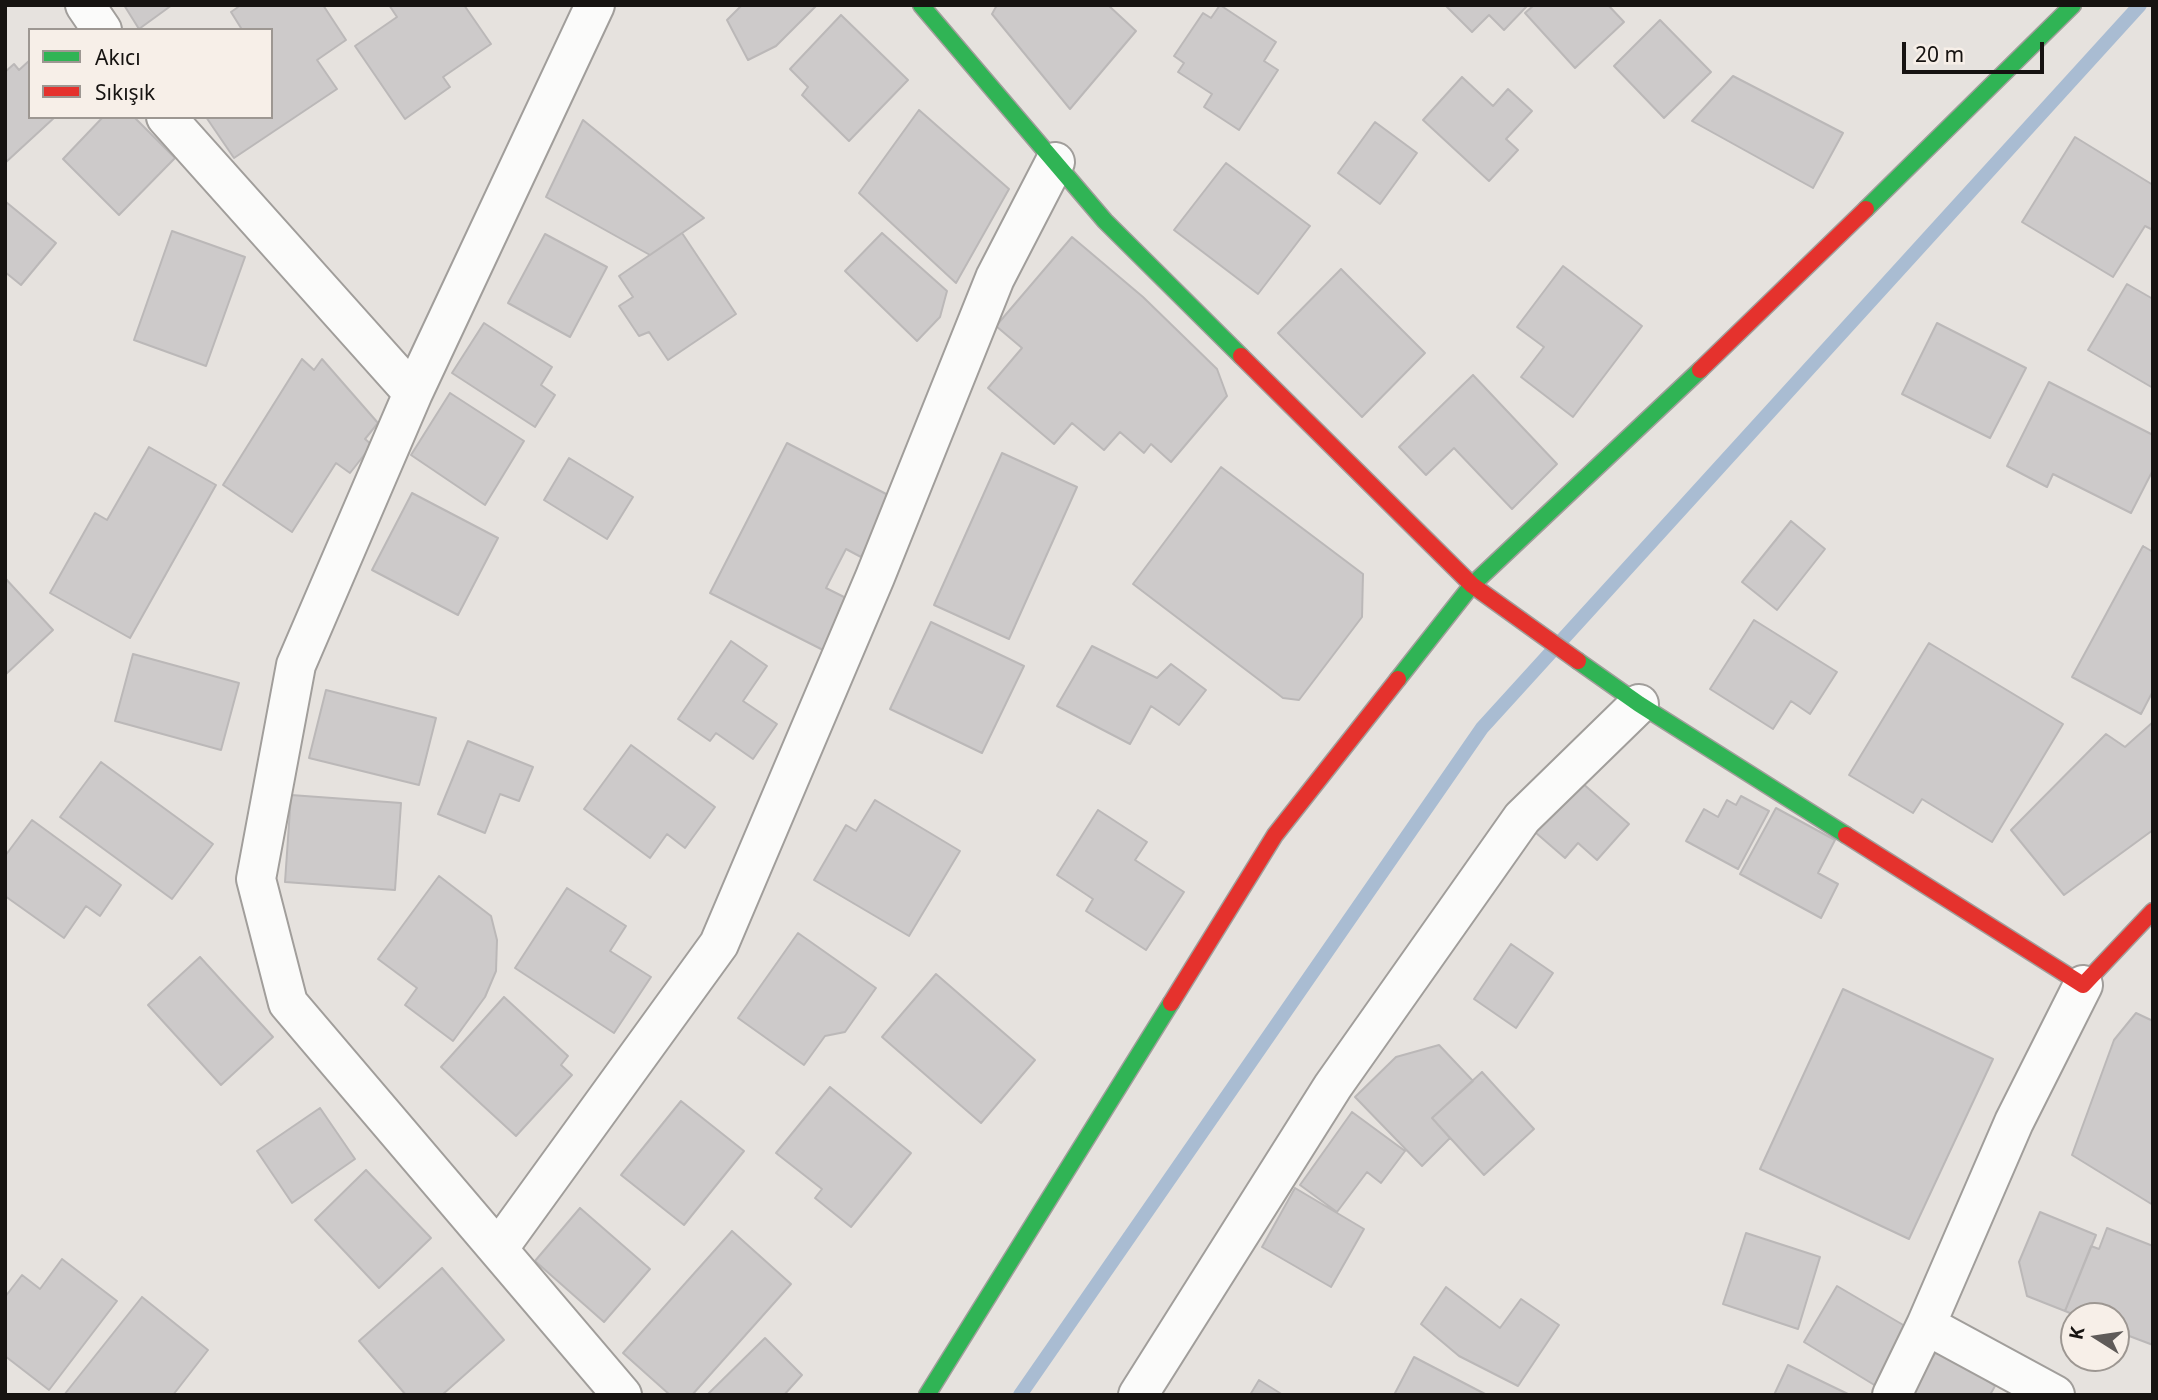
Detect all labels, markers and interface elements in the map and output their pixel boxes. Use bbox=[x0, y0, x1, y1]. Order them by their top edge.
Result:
legend bbox=[28, 28, 273, 119]
scale bar bbox=[1906, 28, 2048, 72]
text: 20 m bbox=[1915, 40, 1964, 68]
text: Akıcı bbox=[95, 43, 141, 71]
text: Sıkışık bbox=[95, 78, 155, 106]
north arrow bbox=[2060, 1302, 2130, 1372]
text: K bbox=[2062, 1324, 2090, 1342]

